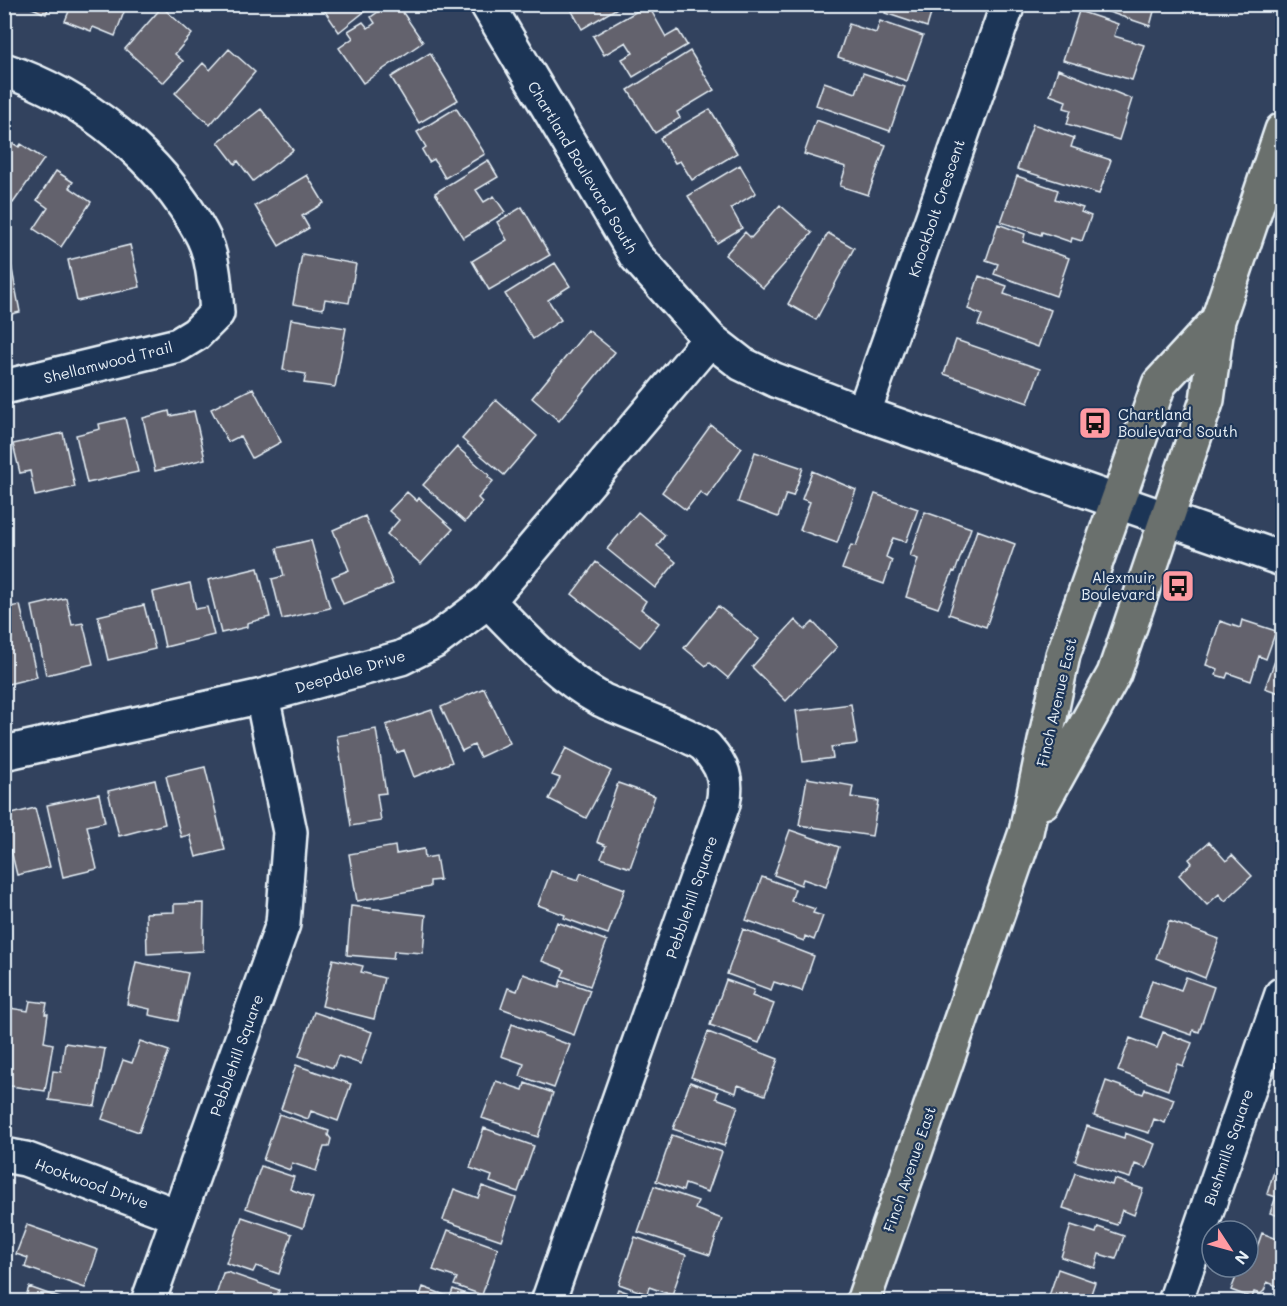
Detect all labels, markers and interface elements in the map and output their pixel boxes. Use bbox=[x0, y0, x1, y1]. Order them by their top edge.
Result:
street label: Chartland Boulevard South bbox=[524, 77, 642, 257]
street label: Knockbolt Crescent bbox=[903, 136, 969, 280]
street label: Shellamwood Trail bbox=[41, 336, 175, 388]
place label: Chartland Boulevard South bbox=[1118, 404, 1237, 441]
bus stop icon: Chartland Boulevard South bbox=[1077, 405, 1113, 441]
place label: Alexmuir Boulevard bbox=[1081, 567, 1155, 604]
bus stop icon: Alexmuir Boulevard bbox=[1160, 568, 1196, 604]
street label: Finch Avenue East bbox=[1031, 635, 1081, 769]
street label: Deepdale Drive bbox=[292, 645, 408, 697]
street label: Pebblehill Square bbox=[661, 833, 721, 961]
street label: Pebblehill Square bbox=[205, 991, 267, 1119]
street label: Bushmills Square bbox=[1199, 1086, 1257, 1208]
street label: Finch Avenue East bbox=[878, 1103, 940, 1235]
street label: Hookwood Drive bbox=[32, 1153, 152, 1213]
north arrow bbox=[1200, 1219, 1260, 1279]
text: N bbox=[1230, 1247, 1255, 1269]

